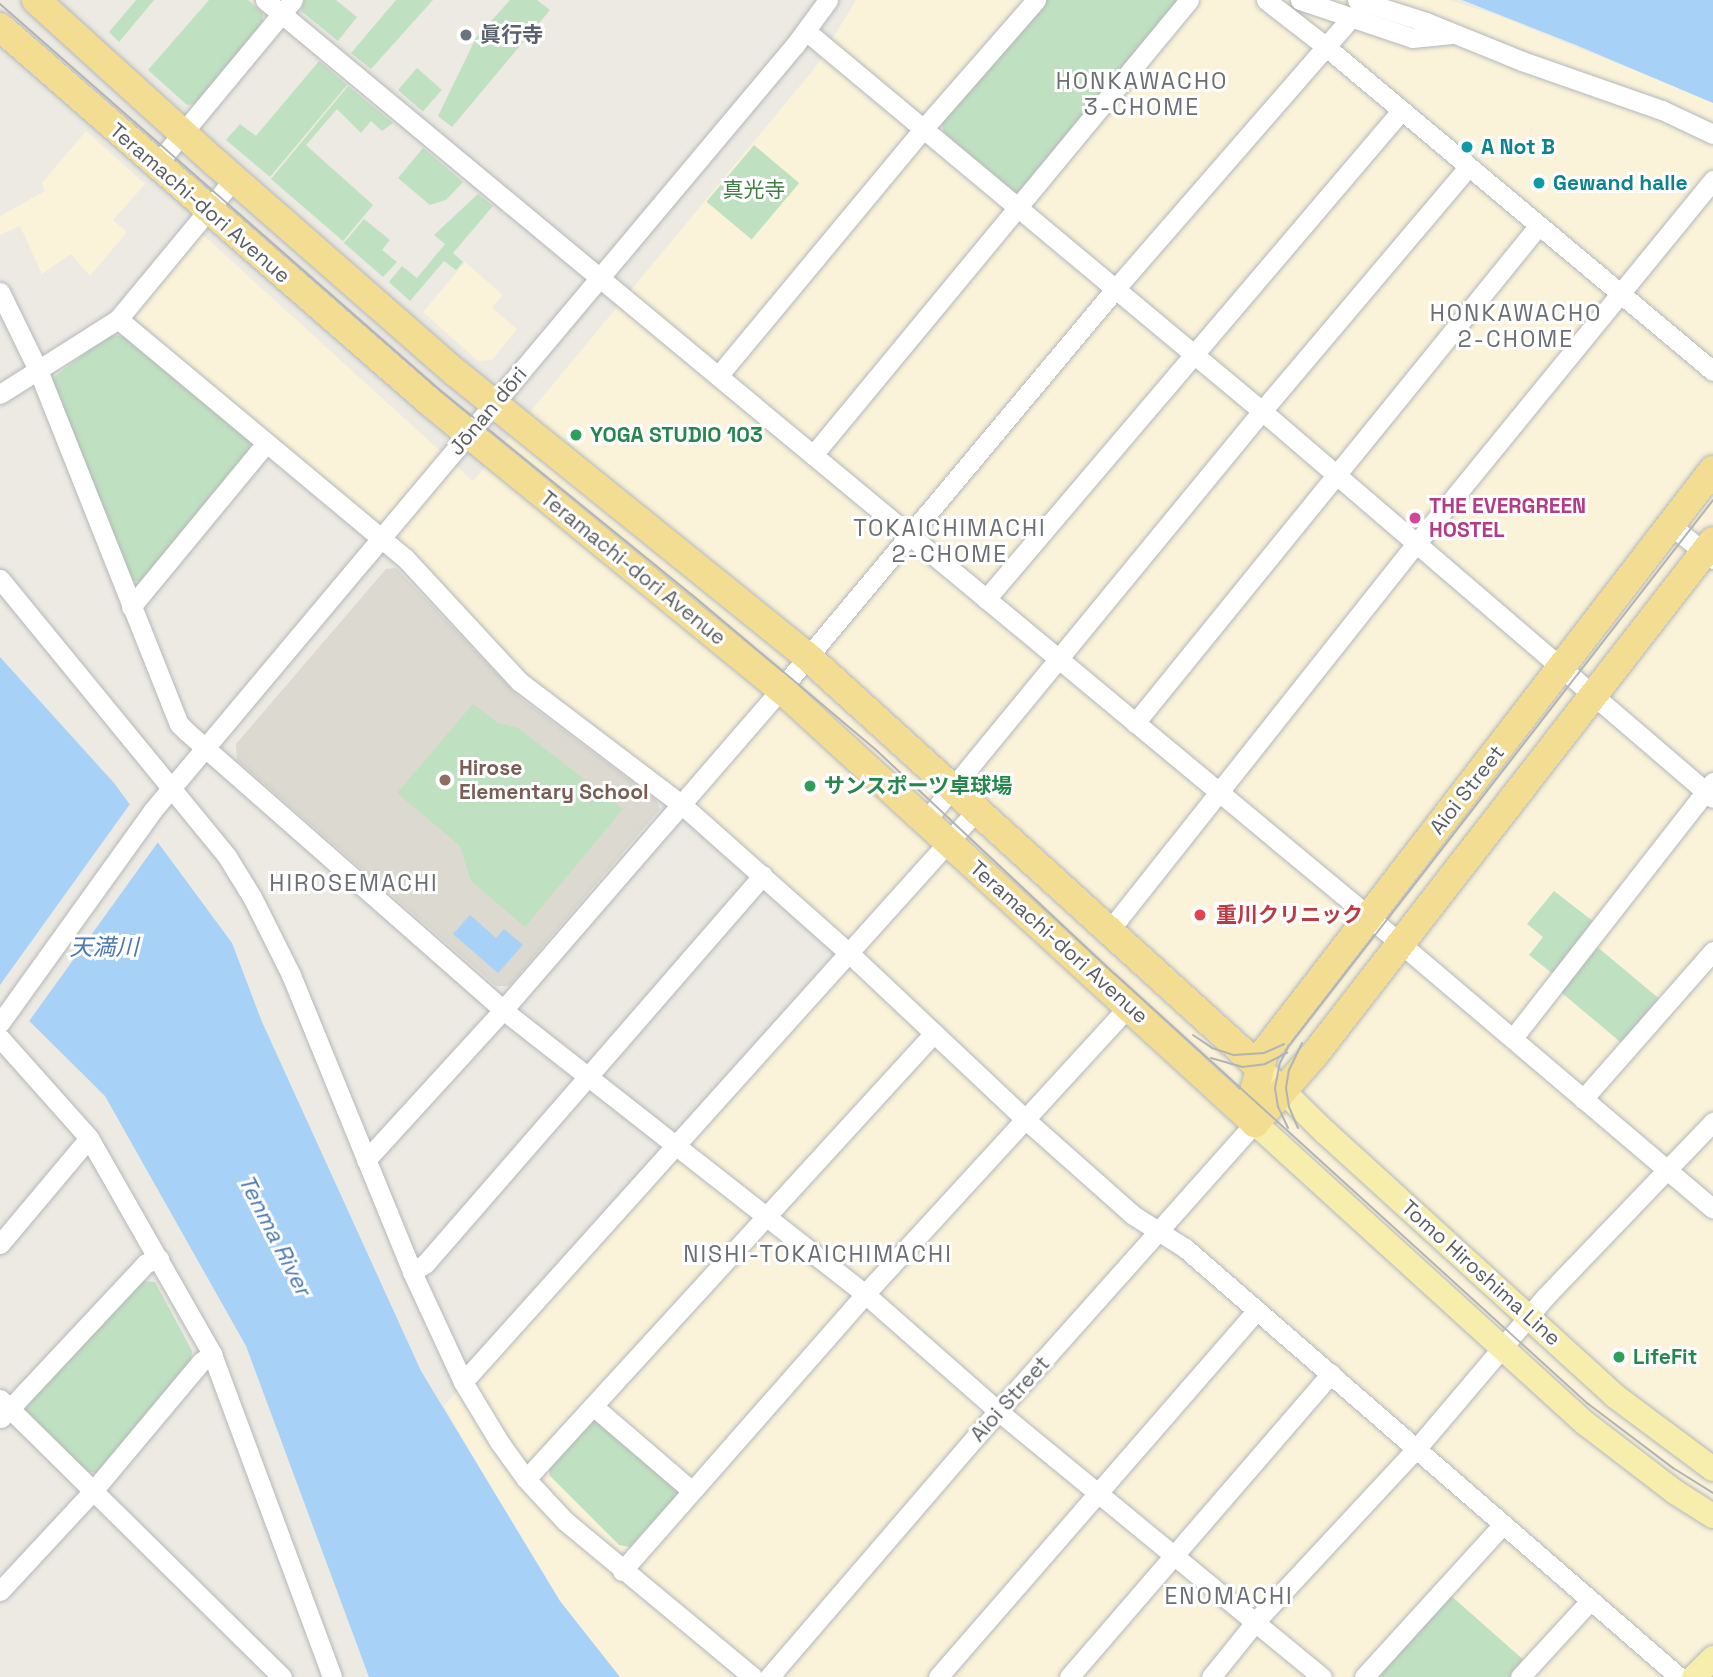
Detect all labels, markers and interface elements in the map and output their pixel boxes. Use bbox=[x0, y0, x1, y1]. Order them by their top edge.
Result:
place label: 眞行寺 bbox=[480, 22, 543, 48]
marker: 眞行寺 bbox=[458, 27, 474, 43]
district label: HONKAWACHO 3-CHOME bbox=[1057, 67, 1227, 121]
street label: Teramachi-dori Avenue bbox=[104, 118, 296, 288]
place label: A Not B bbox=[1481, 134, 1555, 160]
marker: A Not B bbox=[1459, 139, 1475, 155]
place label: Gewand halle bbox=[1553, 170, 1688, 196]
marker: Gewand halle bbox=[1531, 175, 1547, 191]
park label: 真光寺 bbox=[723, 177, 785, 203]
district label: HONKAWACHO 2-CHOME bbox=[1431, 299, 1601, 353]
street label: Jōnan dōri bbox=[444, 362, 532, 460]
place label: YOGA STUDIO 103 bbox=[590, 422, 763, 448]
marker: YOGA STUDIO 103 bbox=[568, 427, 584, 443]
street label: Teramachi-dori Avenue bbox=[535, 485, 731, 651]
place label: THE EVERGREEN HOSTEL bbox=[1429, 493, 1586, 543]
marker: THE EVERGREEN HOSTEL bbox=[1407, 510, 1423, 526]
district label: TOKAICHIMACHI 2-CHOME bbox=[855, 514, 1045, 568]
street label: Aioi Street bbox=[1424, 740, 1510, 840]
place label: Hirose Elementary School bbox=[459, 755, 649, 805]
marker: Hirose Elementary School bbox=[437, 772, 453, 788]
place label: サンスポーツ卓球場 bbox=[824, 773, 1013, 799]
marker: サンスポーツ卓球場 bbox=[802, 778, 818, 794]
street label: Teramachi-dori Avenue bbox=[965, 855, 1153, 1029]
district label: HIROSEMACHI bbox=[271, 869, 437, 897]
place label: 重川クリニック bbox=[1216, 902, 1363, 928]
marker: 重川クリニック bbox=[1190, 905, 1210, 925]
water label: 天満川 bbox=[70, 933, 138, 961]
water label: Tenma River bbox=[233, 1170, 317, 1300]
street label: Tomo Hiroshima Line bbox=[1396, 1195, 1566, 1351]
district label: NISHI-TOKAICHIMACHI bbox=[686, 1240, 950, 1268]
place label: LifeFit bbox=[1633, 1344, 1697, 1370]
marker: LifeFit bbox=[1611, 1349, 1627, 1365]
street label: Aioi Street bbox=[965, 1351, 1055, 1447]
district label: ENOMACHI bbox=[1165, 1582, 1293, 1610]

